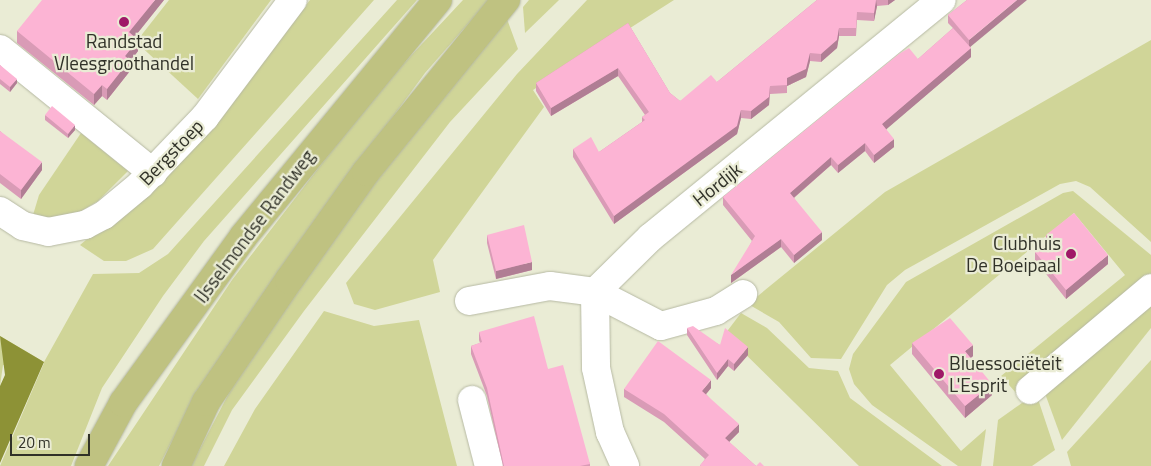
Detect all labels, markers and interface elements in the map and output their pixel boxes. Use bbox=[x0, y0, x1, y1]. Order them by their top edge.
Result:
marker: Randstad Vleesgroothandel bbox=[118, 16, 130, 28]
place label: Randstad Vleesgroothandel bbox=[54, 30, 194, 74]
street label: Bergstoep bbox=[134, 114, 208, 190]
street label: IJsselmondse Randweg bbox=[189, 145, 319, 307]
street label: Hordijk bbox=[688, 157, 746, 211]
place label: Clubhuis De Boeipaal bbox=[966, 232, 1061, 276]
marker: Clubhuis De Boeipaal bbox=[1065, 248, 1077, 260]
place label: Bluessociëteit L'Esprit bbox=[949, 352, 1062, 396]
marker: Bluessociëteit L'Esprit bbox=[933, 368, 945, 380]
scale bar bbox=[12, 424, 92, 456]
text: 20 m bbox=[18, 431, 51, 454]

